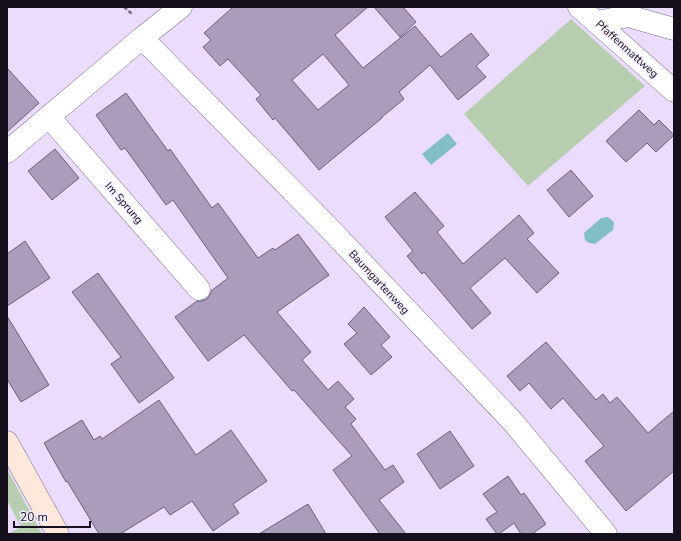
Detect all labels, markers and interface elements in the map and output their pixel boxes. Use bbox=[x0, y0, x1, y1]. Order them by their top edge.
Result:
street label: Pfaffenmattweg bbox=[592, 17, 662, 81]
street label: Im Sprung bbox=[102, 179, 146, 227]
street label: Baumgartenweg bbox=[345, 247, 413, 317]
scale bar bbox=[14, 503, 90, 529]
text: 20 m bbox=[20, 509, 48, 525]

